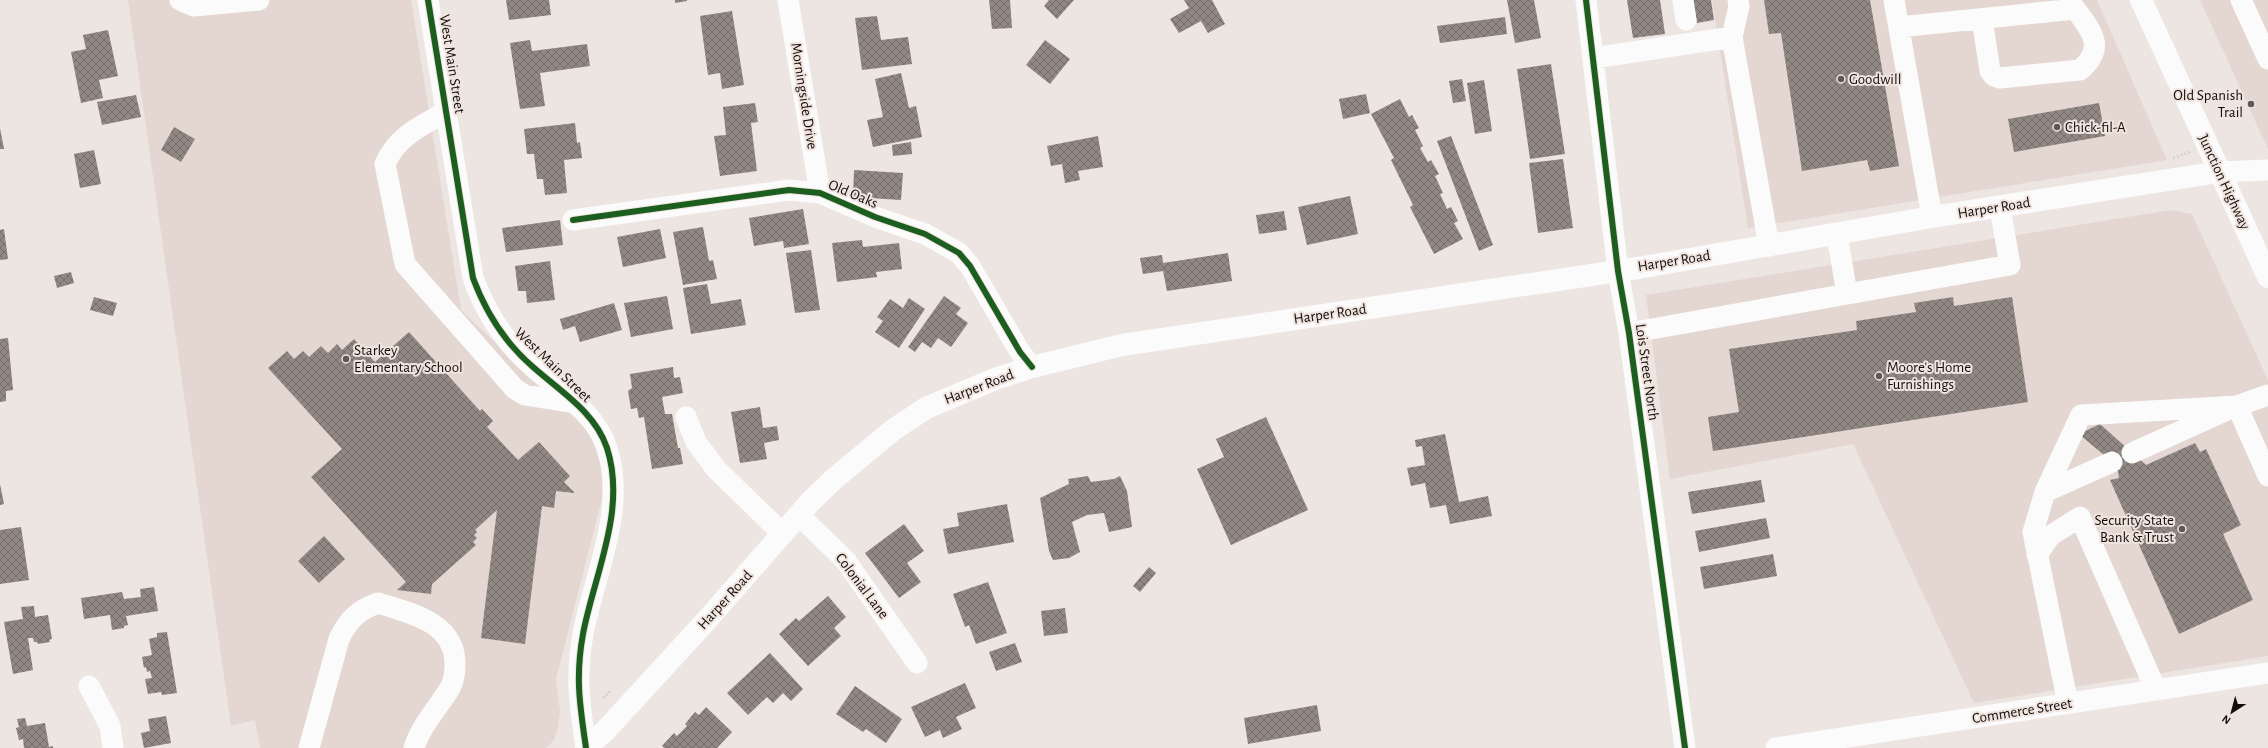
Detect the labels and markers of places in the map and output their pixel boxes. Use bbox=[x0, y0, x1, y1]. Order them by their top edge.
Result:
place label: Goodwill bbox=[1849, 72, 1901, 87]
marker: Goodwill bbox=[1836, 74, 1846, 84]
place label: Old Spanish Trail bbox=[2173, 88, 2243, 120]
marker: Old Spanish Trail bbox=[2246, 99, 2256, 109]
place label: Chick-fil-A bbox=[2065, 120, 2126, 135]
marker: Chick-fil-A bbox=[2052, 122, 2062, 132]
place label: Starkey Elementary School bbox=[354, 343, 463, 375]
marker: Starkey Elementary School bbox=[341, 354, 351, 364]
place label: Moore's Home Furnishings bbox=[1887, 360, 1971, 392]
marker: Moore's Home Furnishings bbox=[1874, 371, 1884, 381]
place label: Security State Bank & Trust bbox=[2095, 513, 2174, 545]
marker: Security State Bank & Trust bbox=[2177, 524, 2187, 534]

